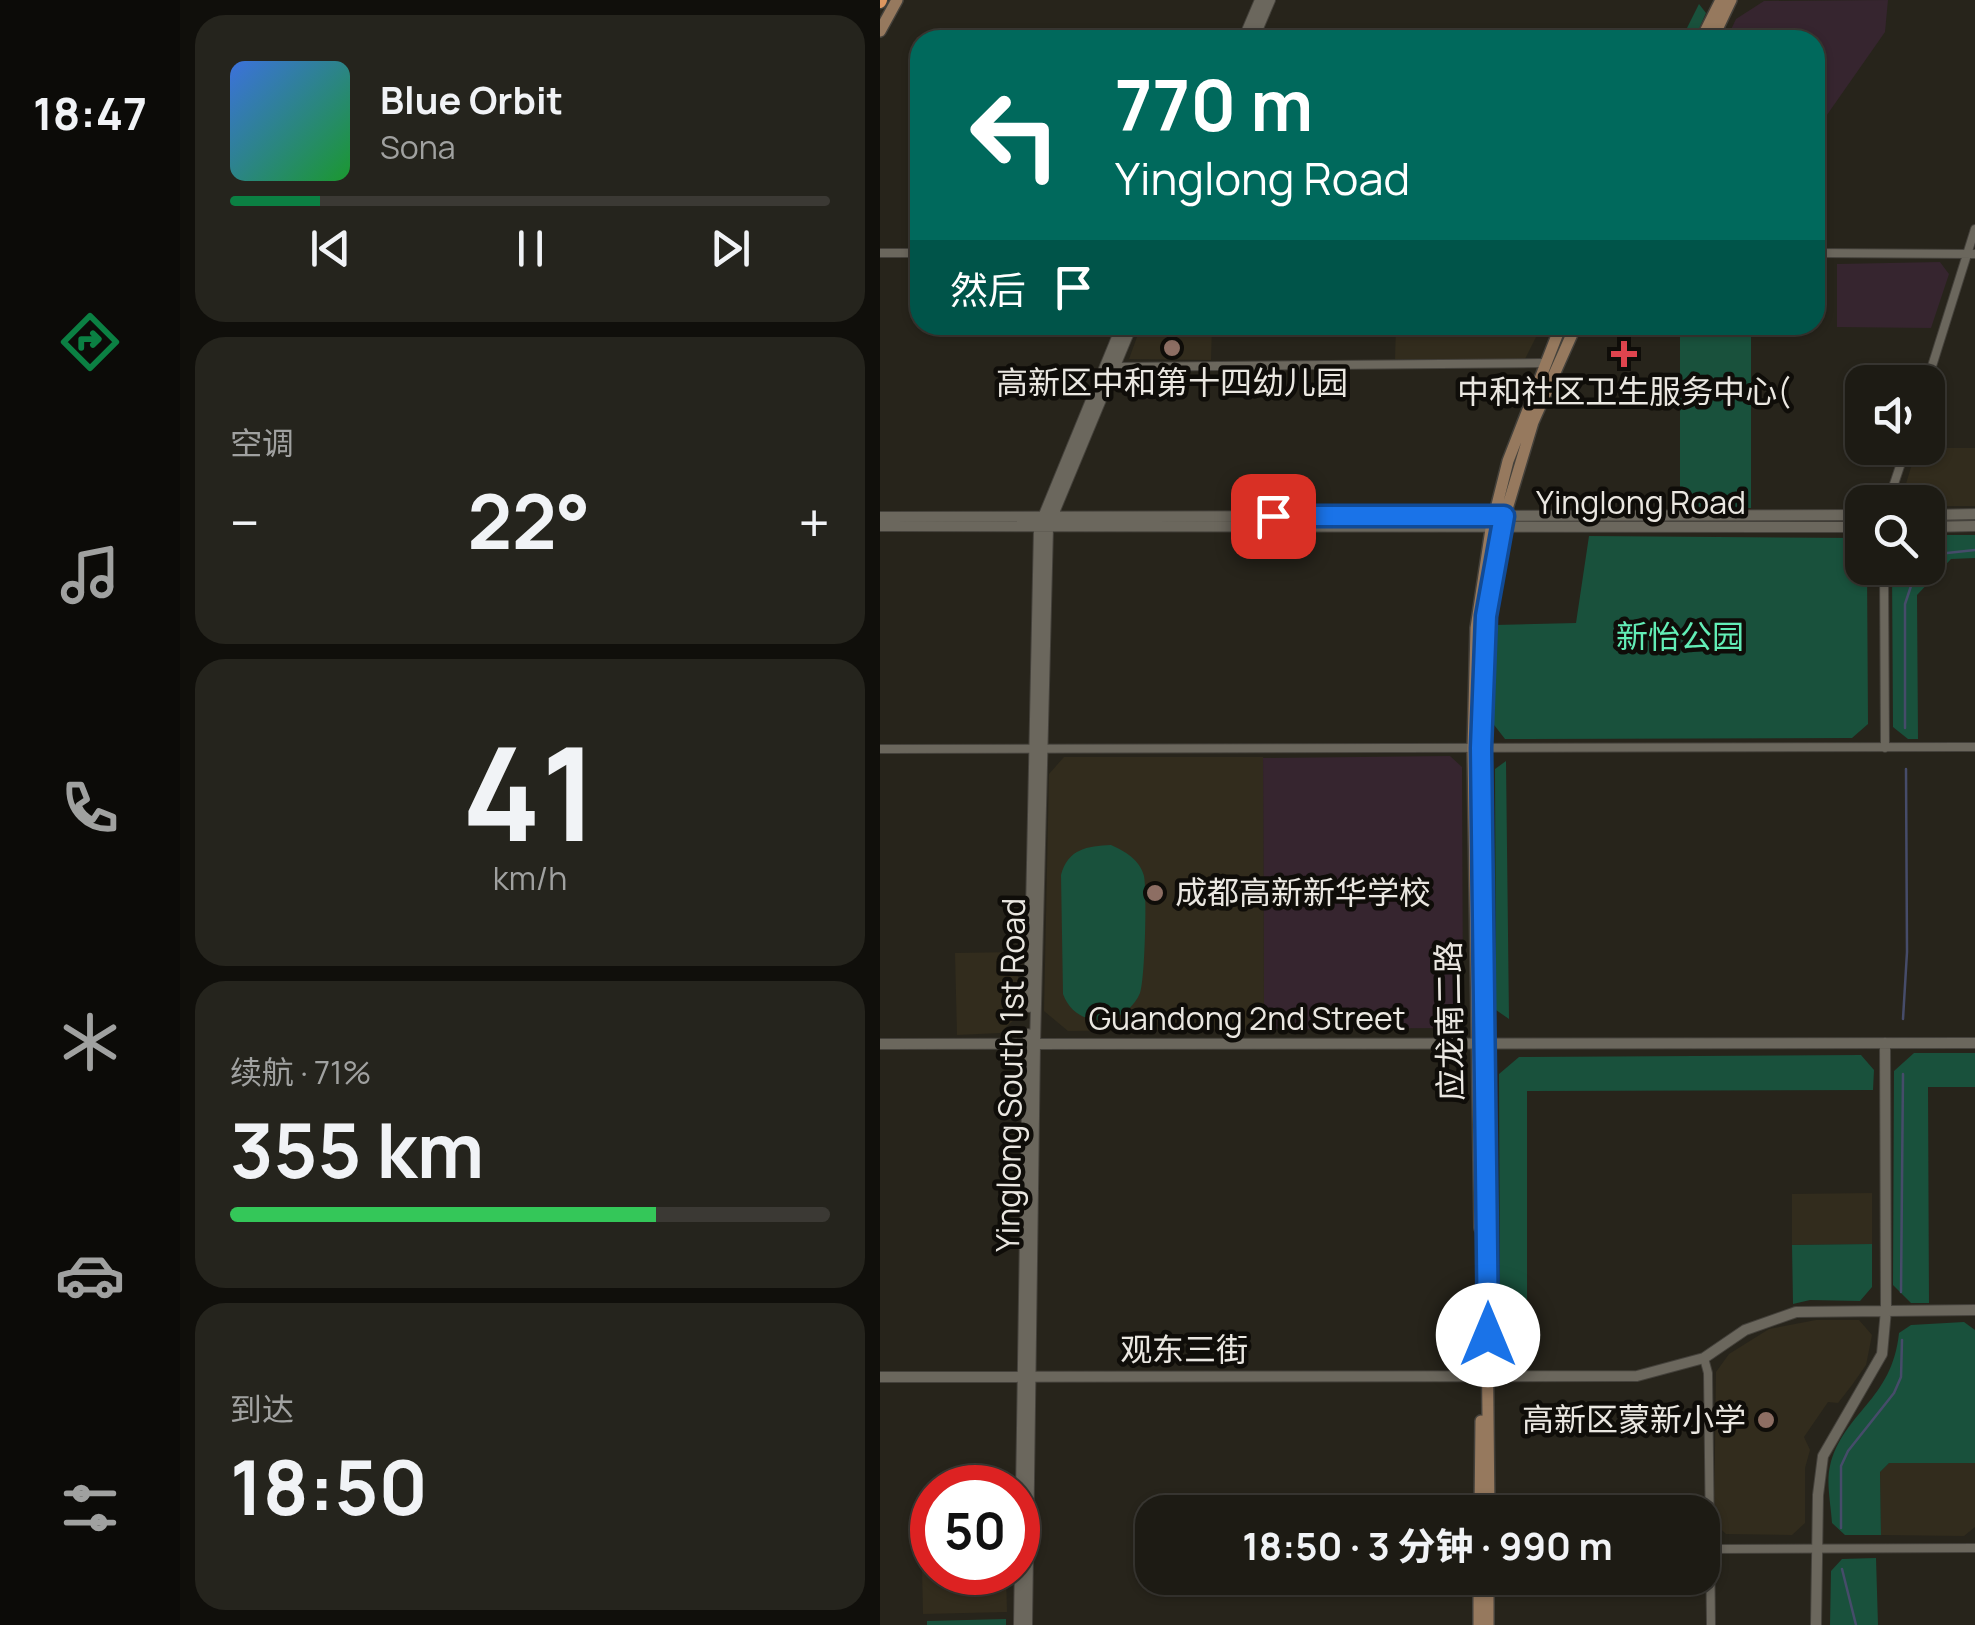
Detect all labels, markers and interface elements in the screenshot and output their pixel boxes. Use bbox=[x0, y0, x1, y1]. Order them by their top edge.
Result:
text: 770 m bbox=[1115, 56, 1313, 152]
icon: left bbox=[950, 70, 1080, 200]
text: Blue Orbit bbox=[380, 73, 563, 125]
text: 18:47 bbox=[33, 82, 147, 144]
text: Sona bbox=[380, 125, 455, 169]
text: Yinglong Road bbox=[1115, 147, 1410, 209]
icon: previous bbox=[303, 221, 358, 276]
icon: pause bbox=[503, 221, 558, 276]
icon: next bbox=[703, 221, 758, 276]
icon: arrive bbox=[1046, 260, 1101, 315]
text: 然后 bbox=[950, 263, 1026, 315]
icon: directions bbox=[55, 307, 125, 377]
marker: 高新区中和第十四幼儿园 bbox=[1161, 337, 1183, 359]
marker: 中和社区卫生服务中心( bbox=[1611, 341, 1637, 367]
place label: 高新区中和第十四幼儿园 bbox=[996, 360, 1348, 404]
map controls bbox=[1845, 365, 1945, 585]
button: sound bbox=[1845, 365, 1945, 465]
place label: 中和社区卫生服务中心( bbox=[1457, 369, 1791, 413]
text: 空调 bbox=[230, 421, 294, 465]
text: 22° bbox=[467, 469, 591, 572]
pin bbox=[1231, 474, 1316, 559]
street label: Yinglong Road bbox=[1536, 480, 1746, 524]
text: − bbox=[230, 484, 260, 560]
text: + bbox=[798, 484, 830, 560]
button: search bbox=[1845, 485, 1945, 585]
icon: arrive bbox=[1246, 489, 1301, 544]
icon: music bbox=[55, 540, 125, 610]
park label: 新怡公园 bbox=[1616, 614, 1744, 658]
text: 41 bbox=[462, 702, 598, 880]
icon: phone bbox=[55, 773, 125, 843]
text: km/h bbox=[493, 856, 567, 900]
place label: 成都高新新华学校 bbox=[1175, 870, 1431, 914]
marker: 成都高新新华学校 bbox=[1144, 882, 1166, 904]
street label: Yinglong South 1st Road bbox=[985, 898, 1035, 1252]
street label: 应龙南二路 bbox=[1426, 941, 1472, 1101]
street label: Guandong 2nd Street bbox=[1089, 996, 1405, 1040]
icon: climate bbox=[55, 1007, 125, 1077]
text: 续航 · 71% bbox=[230, 1050, 371, 1094]
text: 355 km bbox=[230, 1098, 484, 1201]
icon: car bbox=[55, 1240, 125, 1310]
position arrow bbox=[1436, 1283, 1540, 1387]
street label: 观东三街 bbox=[1120, 1327, 1248, 1371]
text: 到达 bbox=[230, 1387, 294, 1431]
place label: 高新区蒙新小学 bbox=[1522, 1397, 1746, 1441]
marker: 高新区蒙新小学 bbox=[1755, 1409, 1777, 1431]
text: 18:50 bbox=[230, 1435, 428, 1538]
speed limit sign: 50 bbox=[910, 1465, 1040, 1595]
icon: filters bbox=[55, 1473, 125, 1543]
text: 18:50 · 3 分钟 · 990 m bbox=[1242, 1519, 1613, 1571]

